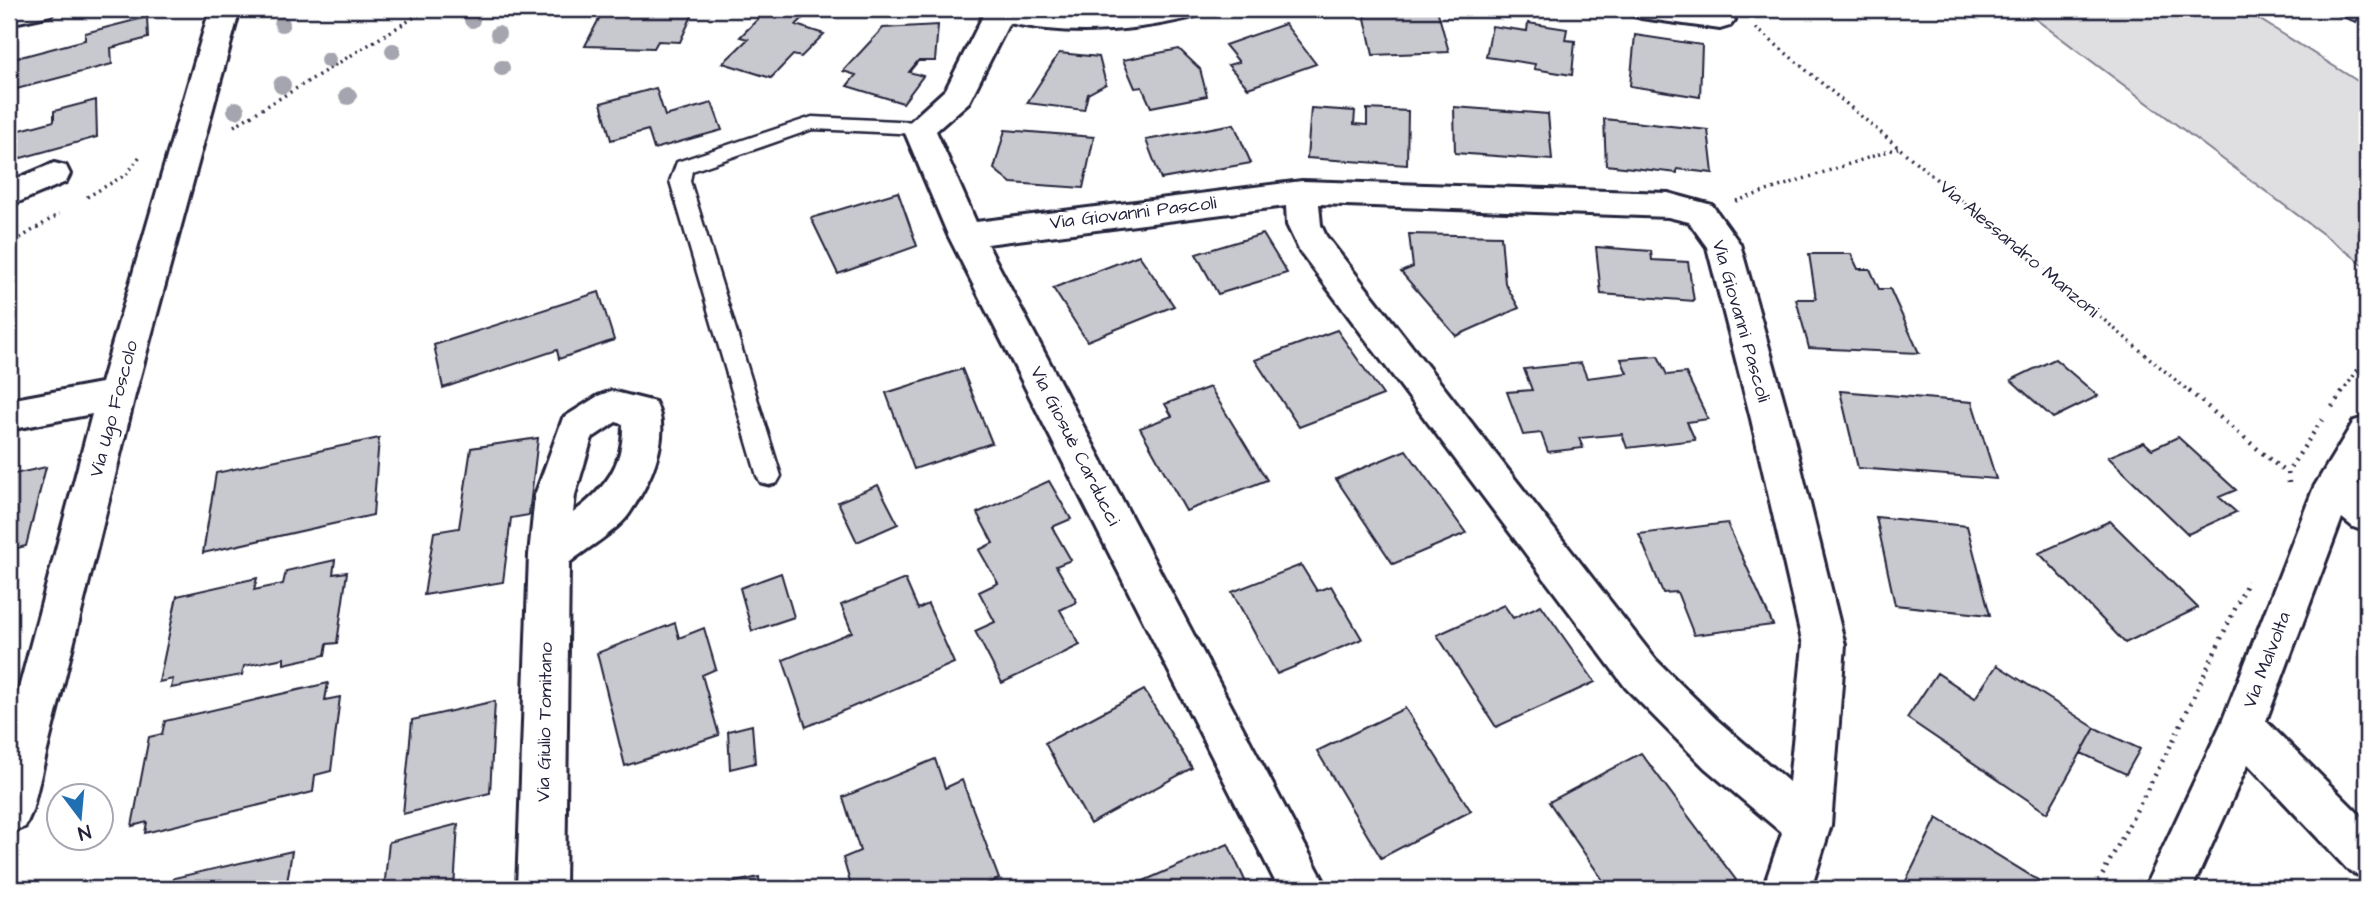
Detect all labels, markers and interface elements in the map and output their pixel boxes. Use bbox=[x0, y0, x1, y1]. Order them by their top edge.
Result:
street label: Via Alessandro Manzoni bbox=[1933, 174, 2105, 324]
street label: Via Giovanni Pascoli bbox=[1048, 189, 1218, 237]
street label: Via Giovanni Pascoli bbox=[1705, 237, 1777, 405]
street label: Via Ugo Foscolo bbox=[83, 337, 146, 481]
street label: Via Giosuè Carducci bbox=[1023, 362, 1127, 531]
street label: Via Malvolta bbox=[2236, 608, 2298, 712]
street label: Via Giulio Tomitano bbox=[530, 642, 560, 802]
north arrow bbox=[46, 782, 116, 852]
text: N bbox=[75, 817, 94, 847]

